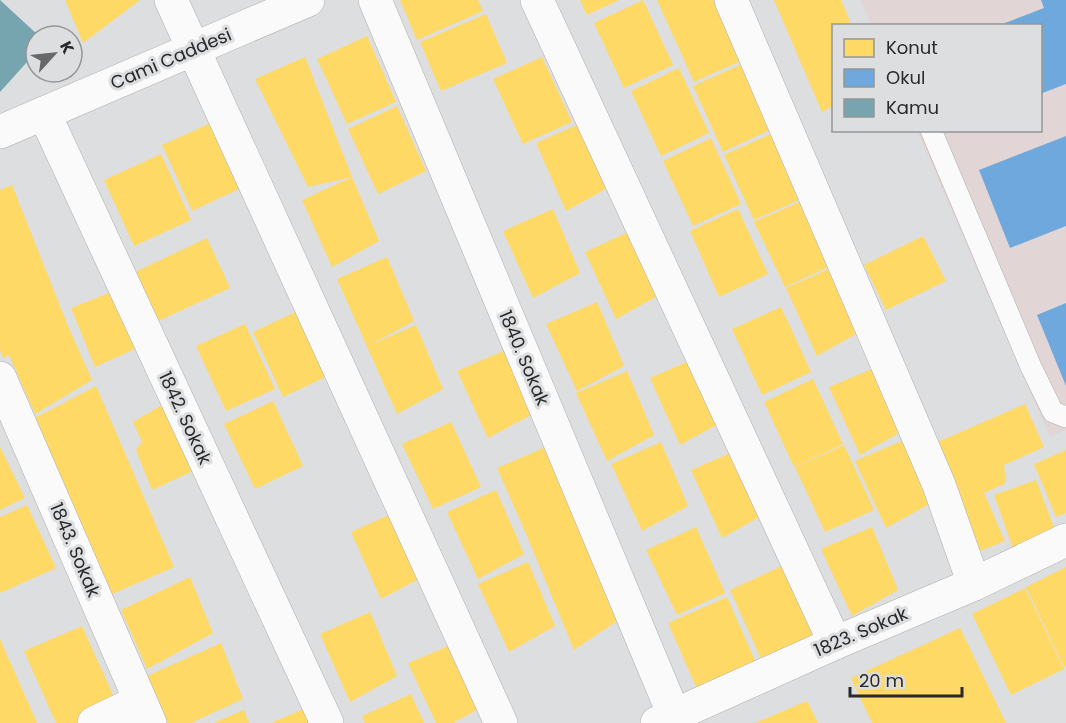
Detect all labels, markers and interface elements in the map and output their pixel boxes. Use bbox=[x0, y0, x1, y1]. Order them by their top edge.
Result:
street label: Cami Caddesi bbox=[106, 22, 235, 95]
north arrow bbox=[24, 24, 84, 84]
legend bbox=[832, 24, 1042, 132]
text: Konut bbox=[886, 35, 938, 60]
text: K bbox=[54, 37, 80, 58]
text: Okul bbox=[886, 65, 925, 90]
text: Kamu bbox=[886, 95, 939, 120]
street label: 1840. Sokak bbox=[493, 306, 556, 410]
street label: 1842. Sokak bbox=[153, 367, 218, 469]
street label: 1843. Sokak bbox=[44, 499, 107, 602]
street label: 1823. Sokak bbox=[810, 600, 912, 662]
scale bar bbox=[850, 660, 962, 698]
text: 20 m bbox=[859, 668, 904, 693]

